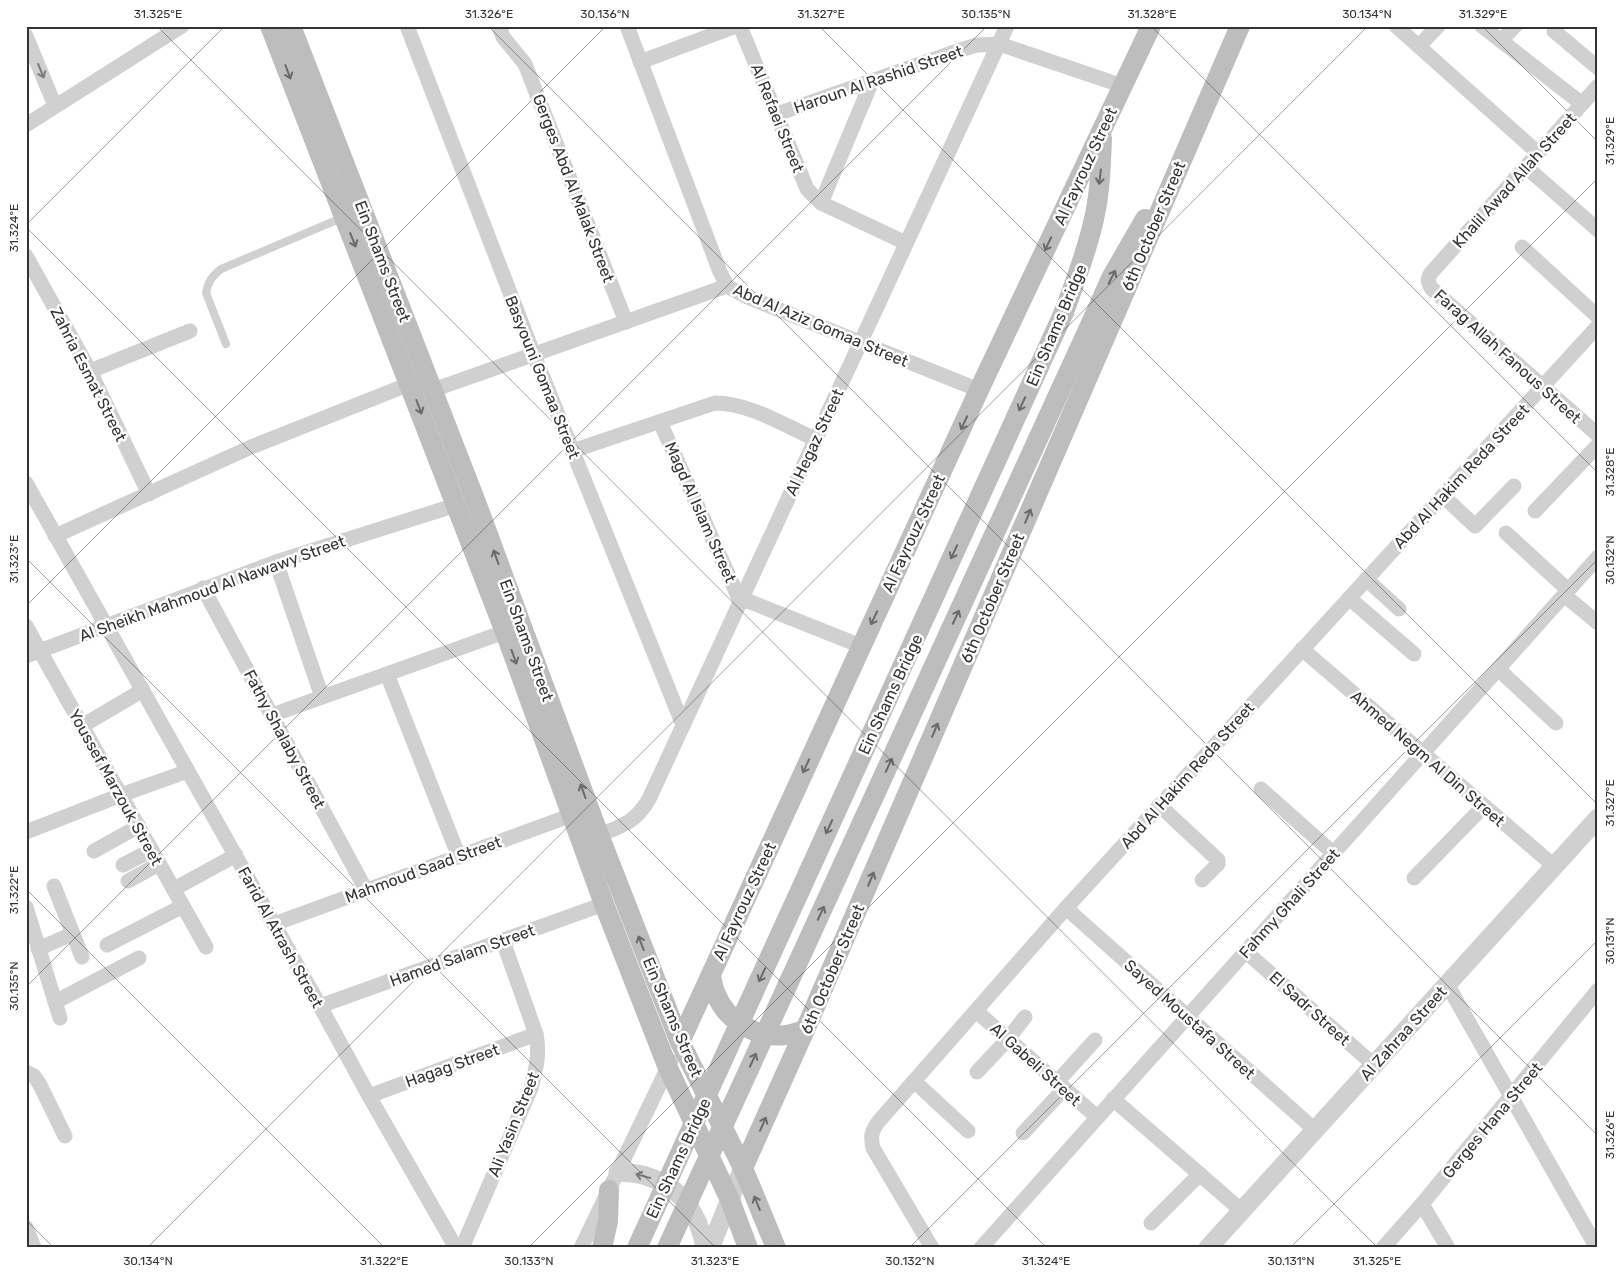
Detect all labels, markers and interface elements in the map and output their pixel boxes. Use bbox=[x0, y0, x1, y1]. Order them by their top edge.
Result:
text: 31.325°E bbox=[134, 7, 182, 21]
text: 31.326°E bbox=[465, 7, 513, 21]
text: 30.136°N bbox=[580, 7, 630, 21]
text: 31.327°E bbox=[797, 7, 845, 21]
text: 30.135°N bbox=[961, 7, 1011, 21]
text: 31.328°E bbox=[1128, 7, 1176, 21]
text: 30.134°N bbox=[1342, 7, 1392, 21]
text: 31.329°E bbox=[1459, 7, 1507, 21]
street label: Haroun Al Rashid Street bbox=[791, 42, 965, 117]
street label: Al Refaei Street bbox=[747, 61, 808, 175]
one-way arrow bbox=[36, 63, 46, 78]
one-way arrow bbox=[284, 64, 293, 79]
street label: Gerges Abd Al Malak Street bbox=[529, 91, 618, 285]
street label: Al Fayrouz Street bbox=[1050, 104, 1121, 228]
street label: Khalil Awad Allah Street bbox=[1449, 109, 1580, 252]
text: 31.329°E bbox=[1603, 117, 1617, 165]
street label: 6th October Street bbox=[1118, 158, 1189, 294]
one-way arrow bbox=[1095, 169, 1105, 185]
street label: Ein Shams Street bbox=[351, 198, 414, 324]
text: 31.324°E bbox=[7, 204, 21, 252]
one-way arrow bbox=[349, 231, 358, 247]
one-way arrow bbox=[1043, 236, 1052, 251]
street label: Ein Shams Bridge bbox=[1022, 261, 1091, 389]
one-way arrow bbox=[1107, 269, 1117, 284]
street label: Abd Al Aziz Gomaa Street bbox=[730, 280, 911, 371]
street label: Farag Allah Fanous Street bbox=[1430, 285, 1585, 427]
street label: Basyouni Gomaa Street bbox=[501, 293, 584, 462]
street label: Zahria Esmat Street bbox=[46, 304, 131, 445]
street label: Al Hegaz Street bbox=[781, 386, 847, 499]
one-way arrow bbox=[1016, 396, 1026, 411]
one-way arrow bbox=[415, 399, 424, 414]
street label: Abd Al Hakim Reda Street bbox=[1390, 400, 1533, 552]
one-way arrow bbox=[958, 415, 968, 430]
street label: Magd Al Islam Street bbox=[661, 439, 740, 586]
text: 31.328°E bbox=[1603, 448, 1617, 496]
street label: Al Fayrouz Street bbox=[878, 471, 949, 595]
one-way arrow bbox=[1023, 509, 1033, 524]
street label: 6th October Street bbox=[957, 530, 1028, 666]
street label: Al Sheikh Mahmoud Al Nawawy Street bbox=[77, 531, 348, 646]
text: 31.323°E bbox=[7, 535, 21, 583]
text: 30.132°N bbox=[1603, 535, 1617, 585]
one-way arrow bbox=[949, 544, 959, 559]
one-way arrow bbox=[491, 549, 500, 565]
street label: Ein Shams Street bbox=[496, 577, 557, 704]
one-way arrow bbox=[868, 610, 878, 625]
one-way arrow bbox=[952, 610, 962, 625]
street label: Ein Shams Bridge bbox=[854, 631, 927, 757]
one-way arrow bbox=[510, 649, 519, 664]
street label: Fathy Shalaby Street bbox=[240, 666, 329, 812]
street label: Ahmed Negm Al Din Street bbox=[1347, 686, 1509, 830]
street label: Abd Al Hakim Reda Street bbox=[1117, 698, 1258, 852]
street label: Youssef Marzouk Street bbox=[65, 706, 166, 869]
one-way arrow bbox=[931, 723, 941, 738]
one-way arrow bbox=[801, 758, 810, 773]
one-way arrow bbox=[884, 758, 894, 773]
text: 31.327°E bbox=[1603, 779, 1617, 827]
one-way arrow bbox=[578, 784, 587, 799]
one-way arrow bbox=[824, 819, 833, 834]
street label: Mahmoud Saad Street bbox=[342, 832, 504, 907]
street label: Al Fayrouz Street bbox=[709, 839, 780, 963]
street label: Fahmy Ghali Street bbox=[1235, 845, 1344, 962]
street label: Farid Al Atrash Street bbox=[234, 863, 327, 1011]
text: 31.322°E bbox=[7, 866, 21, 914]
one-way arrow bbox=[866, 872, 876, 887]
street label: 6th October Street bbox=[797, 901, 868, 1037]
one-way arrow bbox=[816, 906, 826, 921]
text: 30.131°N bbox=[1603, 917, 1617, 965]
street label: Hamed Salam Street bbox=[387, 920, 537, 991]
one-way arrow bbox=[636, 935, 645, 951]
street label: Ein Shams Street bbox=[639, 954, 706, 1080]
street label: Sayed Moustafa Street bbox=[1120, 956, 1259, 1083]
text: 30.135°N bbox=[7, 961, 21, 1011]
one-way arrow bbox=[756, 967, 766, 982]
street label: El Sadr Street bbox=[1266, 967, 1354, 1049]
street label: Al Zahraa Street bbox=[1356, 982, 1451, 1084]
street label: Al Gabeli Street bbox=[987, 1019, 1085, 1110]
street label: Hagag Street bbox=[403, 1040, 502, 1091]
one-way arrow bbox=[749, 1053, 758, 1068]
street label: Gerges Hana Street bbox=[1438, 1059, 1546, 1182]
street label: Ali Yasin Street bbox=[484, 1069, 543, 1179]
street label: Ein Shams Bridge bbox=[642, 1095, 715, 1221]
text: 31.326°E bbox=[1603, 1111, 1617, 1159]
one-way arrow bbox=[759, 1117, 769, 1132]
one-way arrow bbox=[636, 1171, 652, 1181]
one-way arrow bbox=[752, 1196, 762, 1211]
text: 30.134°N bbox=[123, 1254, 173, 1268]
text: 31.322°E bbox=[360, 1254, 408, 1268]
text: 30.133°N bbox=[504, 1254, 554, 1268]
text: 31.323°E bbox=[691, 1254, 739, 1268]
text: 30.132°N bbox=[885, 1254, 935, 1268]
text: 31.324°E bbox=[1022, 1254, 1070, 1268]
text: 30.131°N bbox=[1267, 1254, 1315, 1268]
text: 31.325°E bbox=[1353, 1254, 1401, 1268]

